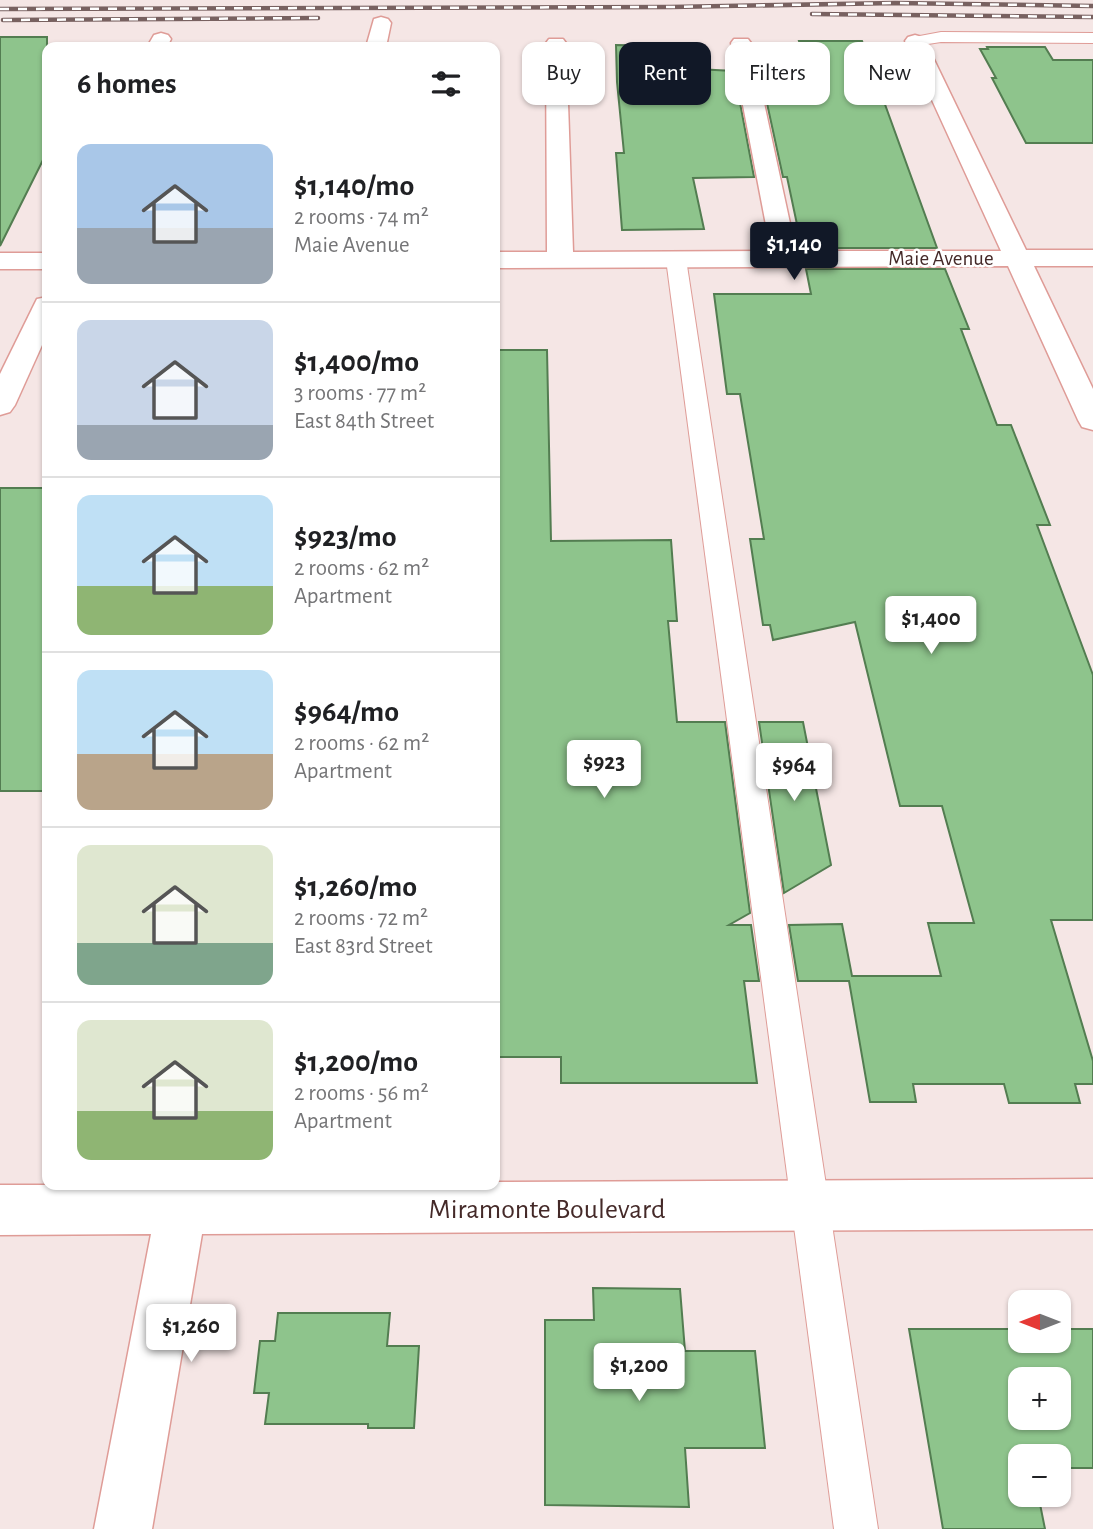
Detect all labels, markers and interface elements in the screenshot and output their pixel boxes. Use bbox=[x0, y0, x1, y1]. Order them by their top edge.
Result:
chip: Buy bbox=[522, 42, 605, 105]
chip: Rent bbox=[619, 42, 711, 105]
chip: Filters bbox=[725, 42, 830, 105]
chip: New bbox=[844, 42, 935, 105]
icon: filters bbox=[427, 65, 465, 103]
text: 6 homes bbox=[77, 69, 177, 99]
text: $1,140/mo bbox=[294, 171, 414, 201]
icon: home bbox=[133, 172, 217, 256]
text: 2 rooms · 74 m² bbox=[294, 206, 429, 229]
pin: $1,140 bbox=[737, 222, 851, 282]
text: $1,140 bbox=[766, 233, 822, 256]
text: Maie Avenue bbox=[294, 234, 410, 257]
street label: Maie Avenue bbox=[888, 248, 994, 269]
text: $1,400/mo bbox=[294, 347, 419, 377]
icon: home bbox=[133, 348, 217, 432]
text: 3 rooms · 77 m² bbox=[294, 382, 426, 405]
text: East 84th Street bbox=[294, 410, 434, 433]
text: $923/mo bbox=[294, 522, 397, 552]
icon: home bbox=[133, 523, 217, 607]
text: 2 rooms · 62 m² bbox=[294, 557, 429, 580]
text: Apartment bbox=[294, 585, 392, 608]
pin: $1,400 bbox=[874, 596, 988, 656]
text: $1,400 bbox=[901, 607, 961, 630]
text: $964/mo bbox=[294, 697, 399, 727]
icon: home bbox=[133, 698, 217, 782]
text: 2 rooms · 62 m² bbox=[294, 732, 429, 755]
pin: $923 bbox=[563, 740, 645, 800]
pin: $964 bbox=[753, 744, 835, 803]
text: $923 bbox=[583, 751, 625, 774]
text: $964 bbox=[772, 754, 816, 777]
text: Apartment bbox=[294, 760, 392, 783]
text: $1,260/mo bbox=[294, 872, 417, 902]
icon: home bbox=[133, 873, 217, 957]
text: 2 rooms · 72 m² bbox=[294, 907, 428, 930]
text: East 83rd Street bbox=[294, 935, 433, 958]
text: $1,200/mo bbox=[294, 1047, 418, 1077]
icon: home bbox=[133, 1048, 217, 1132]
text: 2 rooms · 56 m² bbox=[294, 1082, 428, 1105]
text: Apartment bbox=[294, 1110, 392, 1133]
street label: Miramonte Boulevard bbox=[429, 1196, 665, 1224]
north arrow bbox=[1008, 1290, 1071, 1353]
map controls bbox=[1008, 1290, 1071, 1507]
pin: $1,260 bbox=[134, 1304, 248, 1364]
text: $1,260 bbox=[162, 1315, 220, 1338]
pin: $1,200 bbox=[582, 1344, 696, 1403]
text: $1,200 bbox=[610, 1354, 668, 1377]
button: + bbox=[1008, 1367, 1071, 1430]
button: − bbox=[1008, 1444, 1071, 1507]

